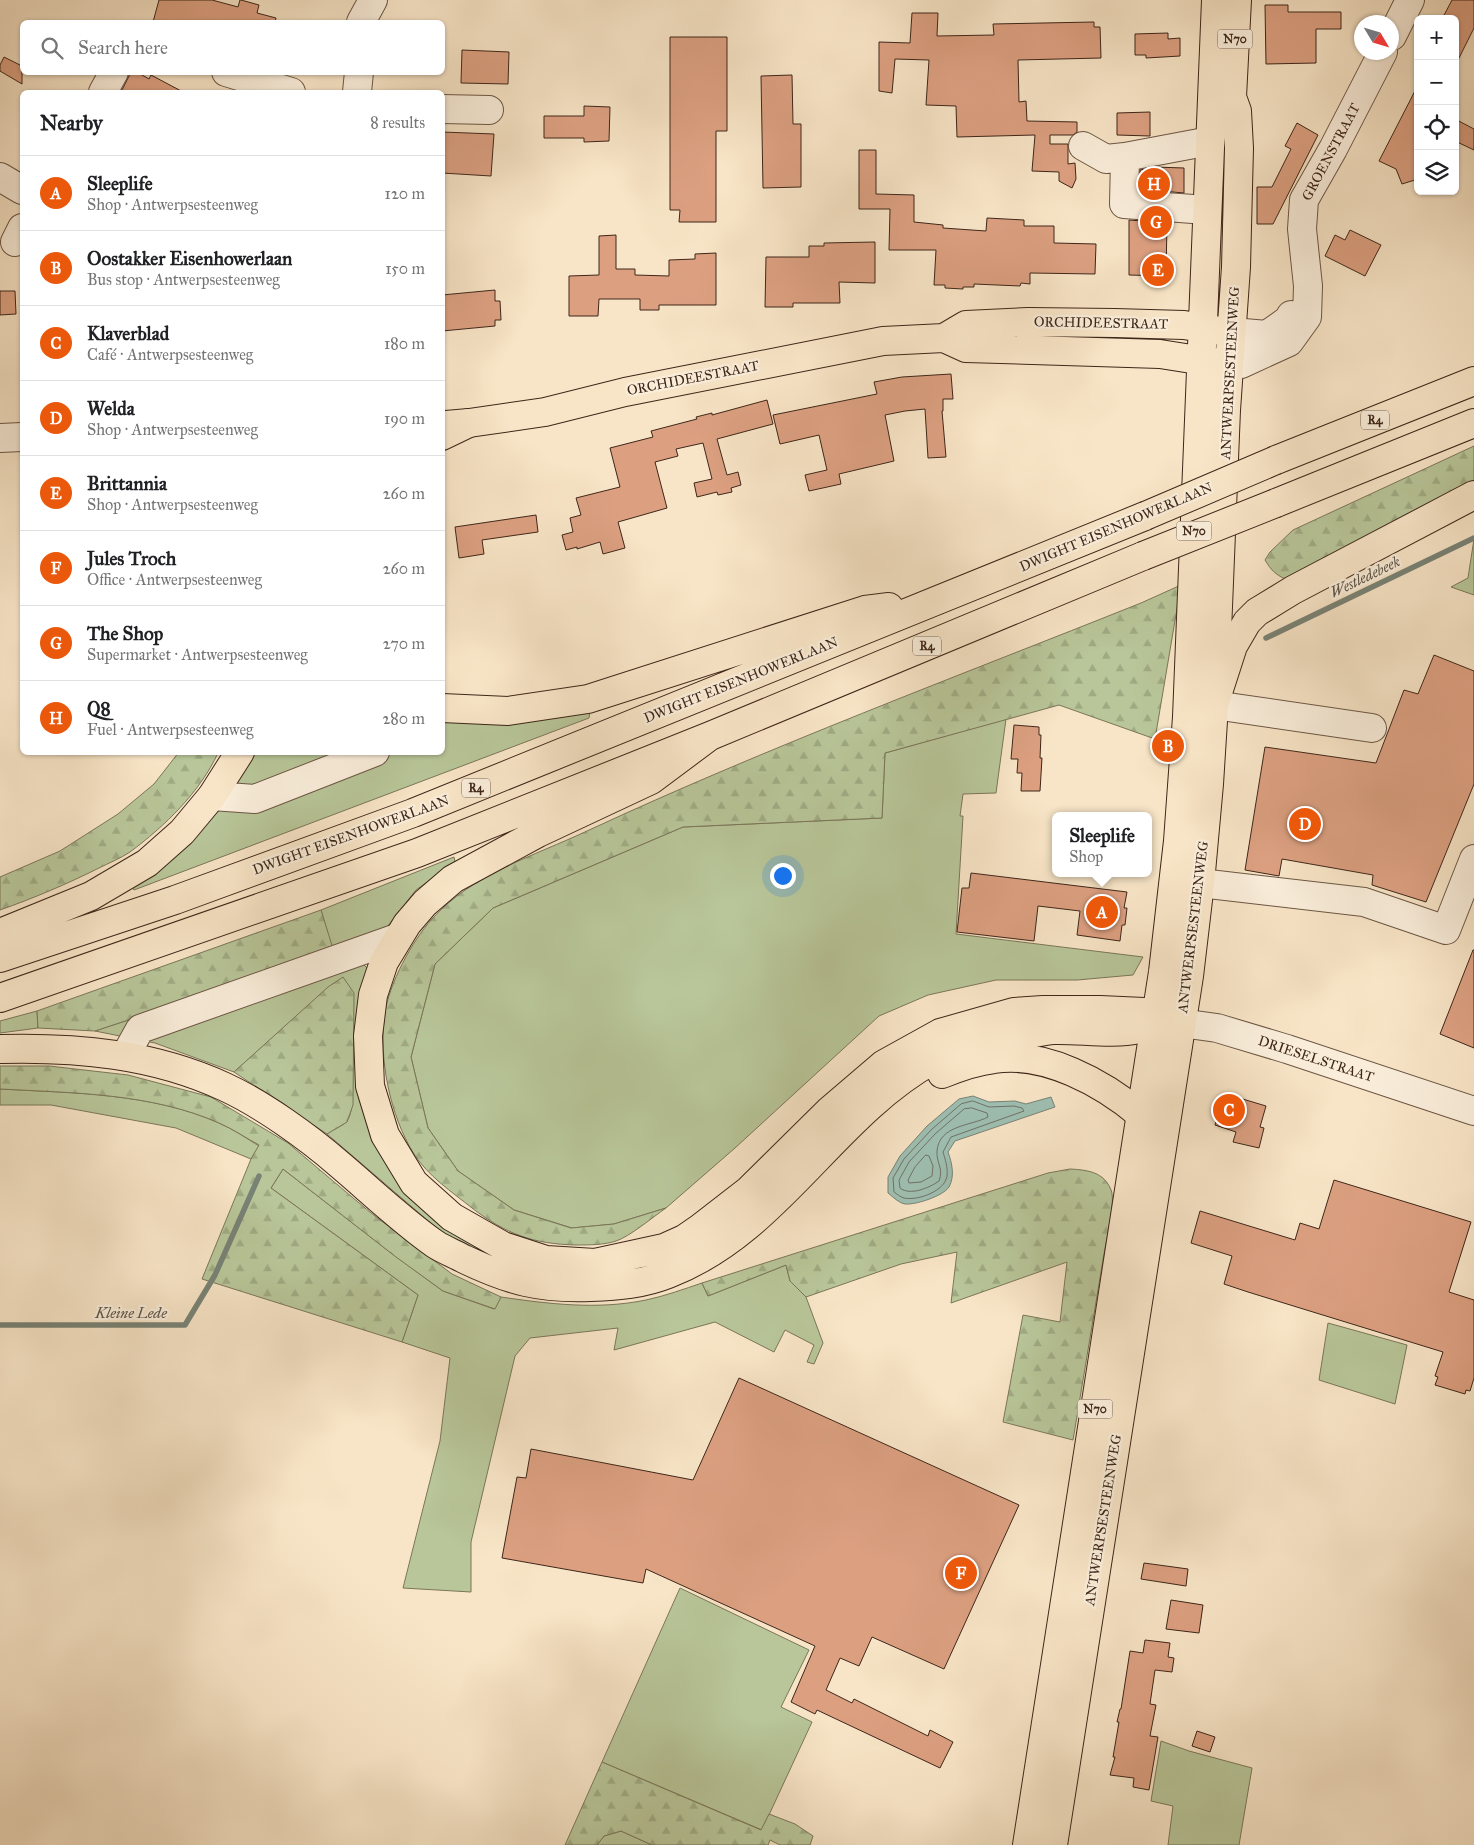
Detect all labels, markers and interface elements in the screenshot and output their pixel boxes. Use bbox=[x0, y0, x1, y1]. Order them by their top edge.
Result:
north arrow bbox=[1354, 15, 1399, 60]
map controls bbox=[1414, 15, 1459, 195]
button: + bbox=[1414, 15, 1459, 60]
search box bbox=[20, 20, 445, 75]
road number: N70 bbox=[1218, 30, 1252, 48]
icon: search bbox=[38, 34, 66, 62]
text: Search here bbox=[78, 36, 168, 59]
button: − bbox=[1414, 60, 1459, 105]
street label: GROENSTRAAT bbox=[1298, 100, 1364, 204]
button: locate bbox=[1414, 105, 1459, 150]
text: Nearby bbox=[40, 110, 103, 136]
text: 8 results bbox=[370, 113, 425, 132]
button: layers bbox=[1414, 150, 1459, 195]
pin: H bbox=[1138, 165, 1170, 203]
text: Sleeplife bbox=[87, 172, 153, 195]
text: A bbox=[51, 184, 61, 203]
text: 120 m bbox=[385, 184, 425, 203]
text: Shop · Antwerpsesteenweg bbox=[87, 195, 258, 214]
pin: G bbox=[1140, 203, 1172, 241]
text: Oostakker Eisenhowerlaan bbox=[87, 247, 292, 270]
pin: E bbox=[1142, 251, 1174, 289]
text: B bbox=[51, 259, 61, 278]
text: 150 m bbox=[385, 259, 425, 278]
text: Bus stop · Antwerpsesteenweg bbox=[87, 270, 280, 289]
street label: ANTWERPSESTEENWEG bbox=[1217, 286, 1243, 461]
street label: ORCHIDEESTRAAT bbox=[1034, 313, 1169, 333]
text: Klaverblad bbox=[87, 322, 169, 345]
text: C bbox=[51, 334, 61, 353]
text: 180 m bbox=[384, 334, 425, 353]
text: Café · Antwerpsesteenweg bbox=[87, 345, 253, 364]
street label: ORCHIDEESTRAAT bbox=[625, 357, 761, 399]
text: Welda bbox=[87, 397, 135, 420]
text: D bbox=[50, 409, 62, 428]
text: 190 m bbox=[384, 409, 425, 428]
road number: R4 bbox=[1361, 410, 1389, 430]
text: Shop · Antwerpsesteenweg bbox=[87, 420, 258, 439]
text: Brittannia bbox=[87, 472, 167, 495]
street label: DWIGHT EISENHOWERLAAN bbox=[1017, 479, 1215, 575]
text: E bbox=[50, 484, 62, 503]
text: 260 m bbox=[383, 484, 425, 503]
text: Shop · Antwerpsesteenweg bbox=[87, 495, 258, 514]
road number: N70 bbox=[1176, 522, 1212, 540]
text: Jules Troch bbox=[87, 547, 176, 570]
water label: Westledebeek bbox=[1327, 552, 1403, 602]
text: F bbox=[51, 559, 61, 578]
text: 260 m bbox=[383, 559, 425, 578]
text: Office · Antwerpsesteenweg bbox=[87, 570, 262, 589]
text: The Shop bbox=[87, 622, 163, 645]
street label: DWIGHT EISENHOWERLAAN bbox=[641, 633, 841, 727]
text: G bbox=[50, 634, 62, 653]
text: 270 m bbox=[383, 634, 425, 653]
road number: R4 bbox=[913, 636, 941, 656]
text: Supermarket · Antwerpsesteenweg bbox=[87, 645, 308, 664]
text: Q8 bbox=[87, 697, 111, 720]
text: H bbox=[49, 709, 63, 728]
text: 280 m bbox=[382, 709, 425, 728]
text: Fuel · Antwerpsesteenweg bbox=[87, 720, 254, 739]
pin: B bbox=[1152, 727, 1184, 765]
road number: R4 bbox=[462, 778, 490, 798]
street label: DWIGHT EISENHOWERLAAN bbox=[250, 791, 452, 879]
pin: D bbox=[1289, 805, 1321, 843]
popup bbox=[1052, 812, 1152, 877]
text: Sleeplife bbox=[1069, 824, 1135, 847]
street label: ANTWERPSESTEENWEG bbox=[1174, 840, 1212, 1015]
text: Shop bbox=[1069, 847, 1103, 866]
your location bbox=[770, 863, 796, 889]
pin: A bbox=[1086, 893, 1118, 931]
street label: DRIESELSTRAAT bbox=[1256, 1032, 1376, 1086]
pin: C bbox=[1213, 1091, 1245, 1129]
water label: Kleine Lede bbox=[94, 1304, 167, 1322]
road number: N70 bbox=[1078, 1400, 1112, 1418]
street label: ANTWERPSESTEENWEG bbox=[1081, 1433, 1125, 1608]
pin: F bbox=[945, 1554, 977, 1592]

